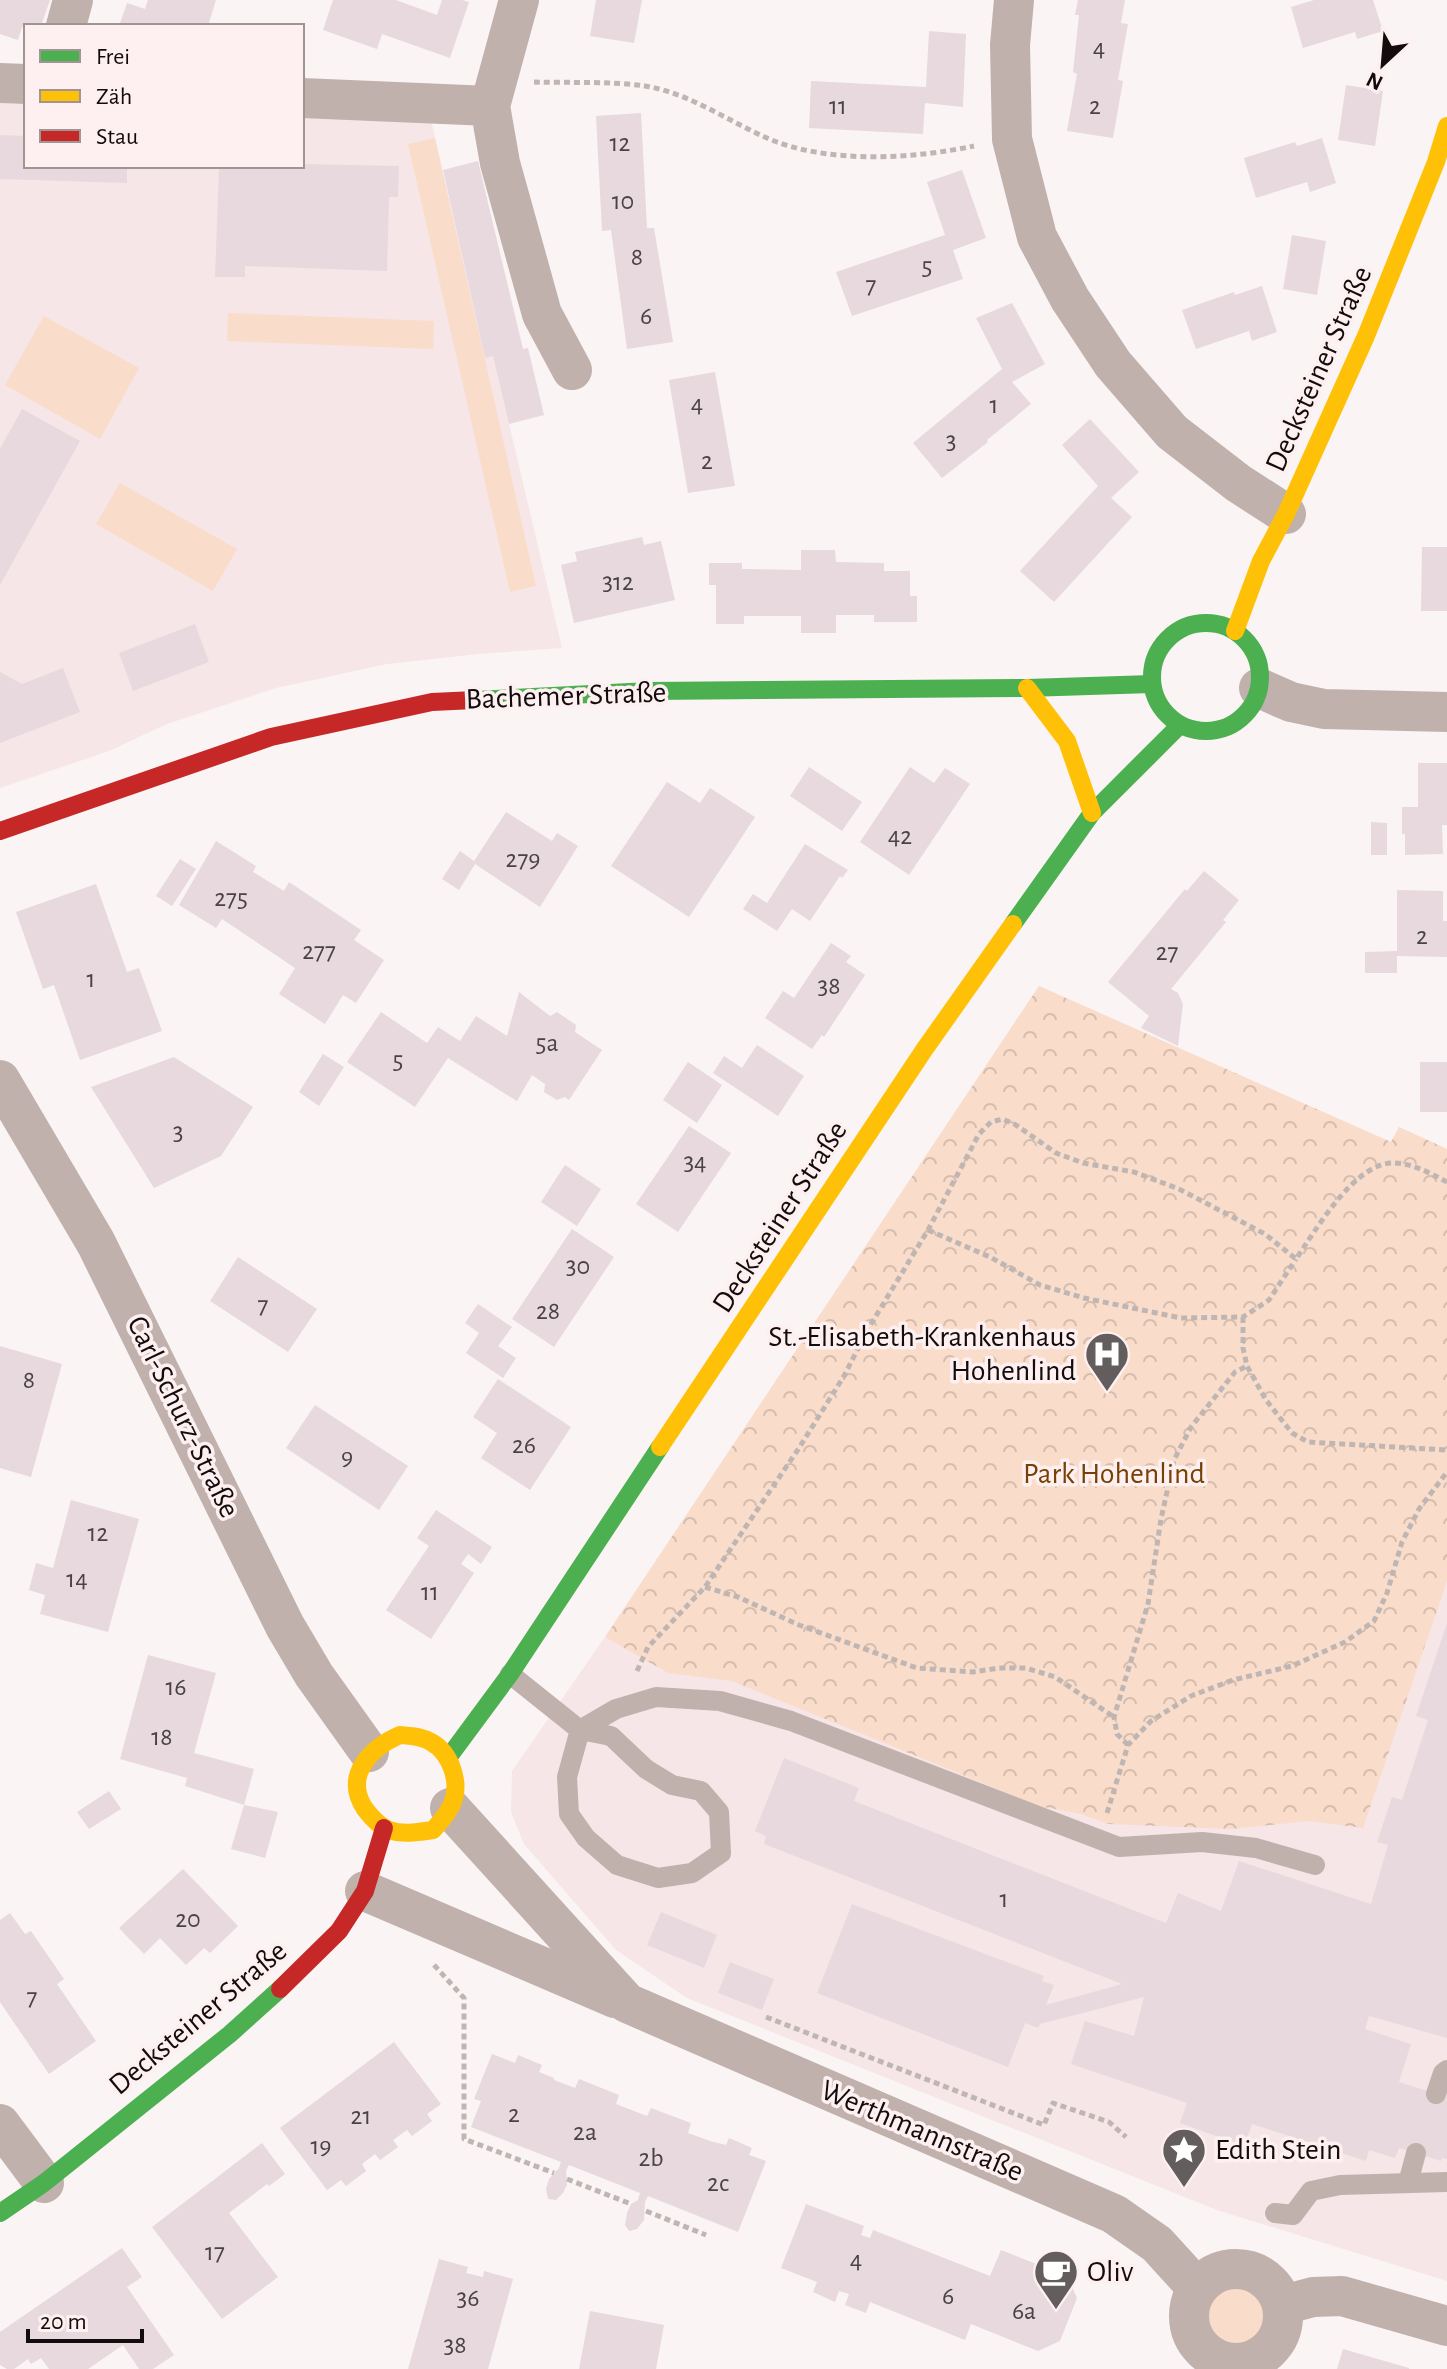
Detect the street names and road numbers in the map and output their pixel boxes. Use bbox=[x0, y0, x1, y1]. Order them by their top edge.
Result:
street label: Decksteiner Straße bbox=[1260, 262, 1378, 476]
street label: Bachemer Straße bbox=[465, 678, 667, 714]
street label: Decksteiner Straße bbox=[707, 1116, 853, 1318]
street label: Carl-Schurz-Straße bbox=[121, 1312, 245, 1522]
street label: Decksteiner Straße bbox=[104, 1935, 292, 2101]
street label: Werthmannstraße bbox=[817, 2075, 1027, 2187]

